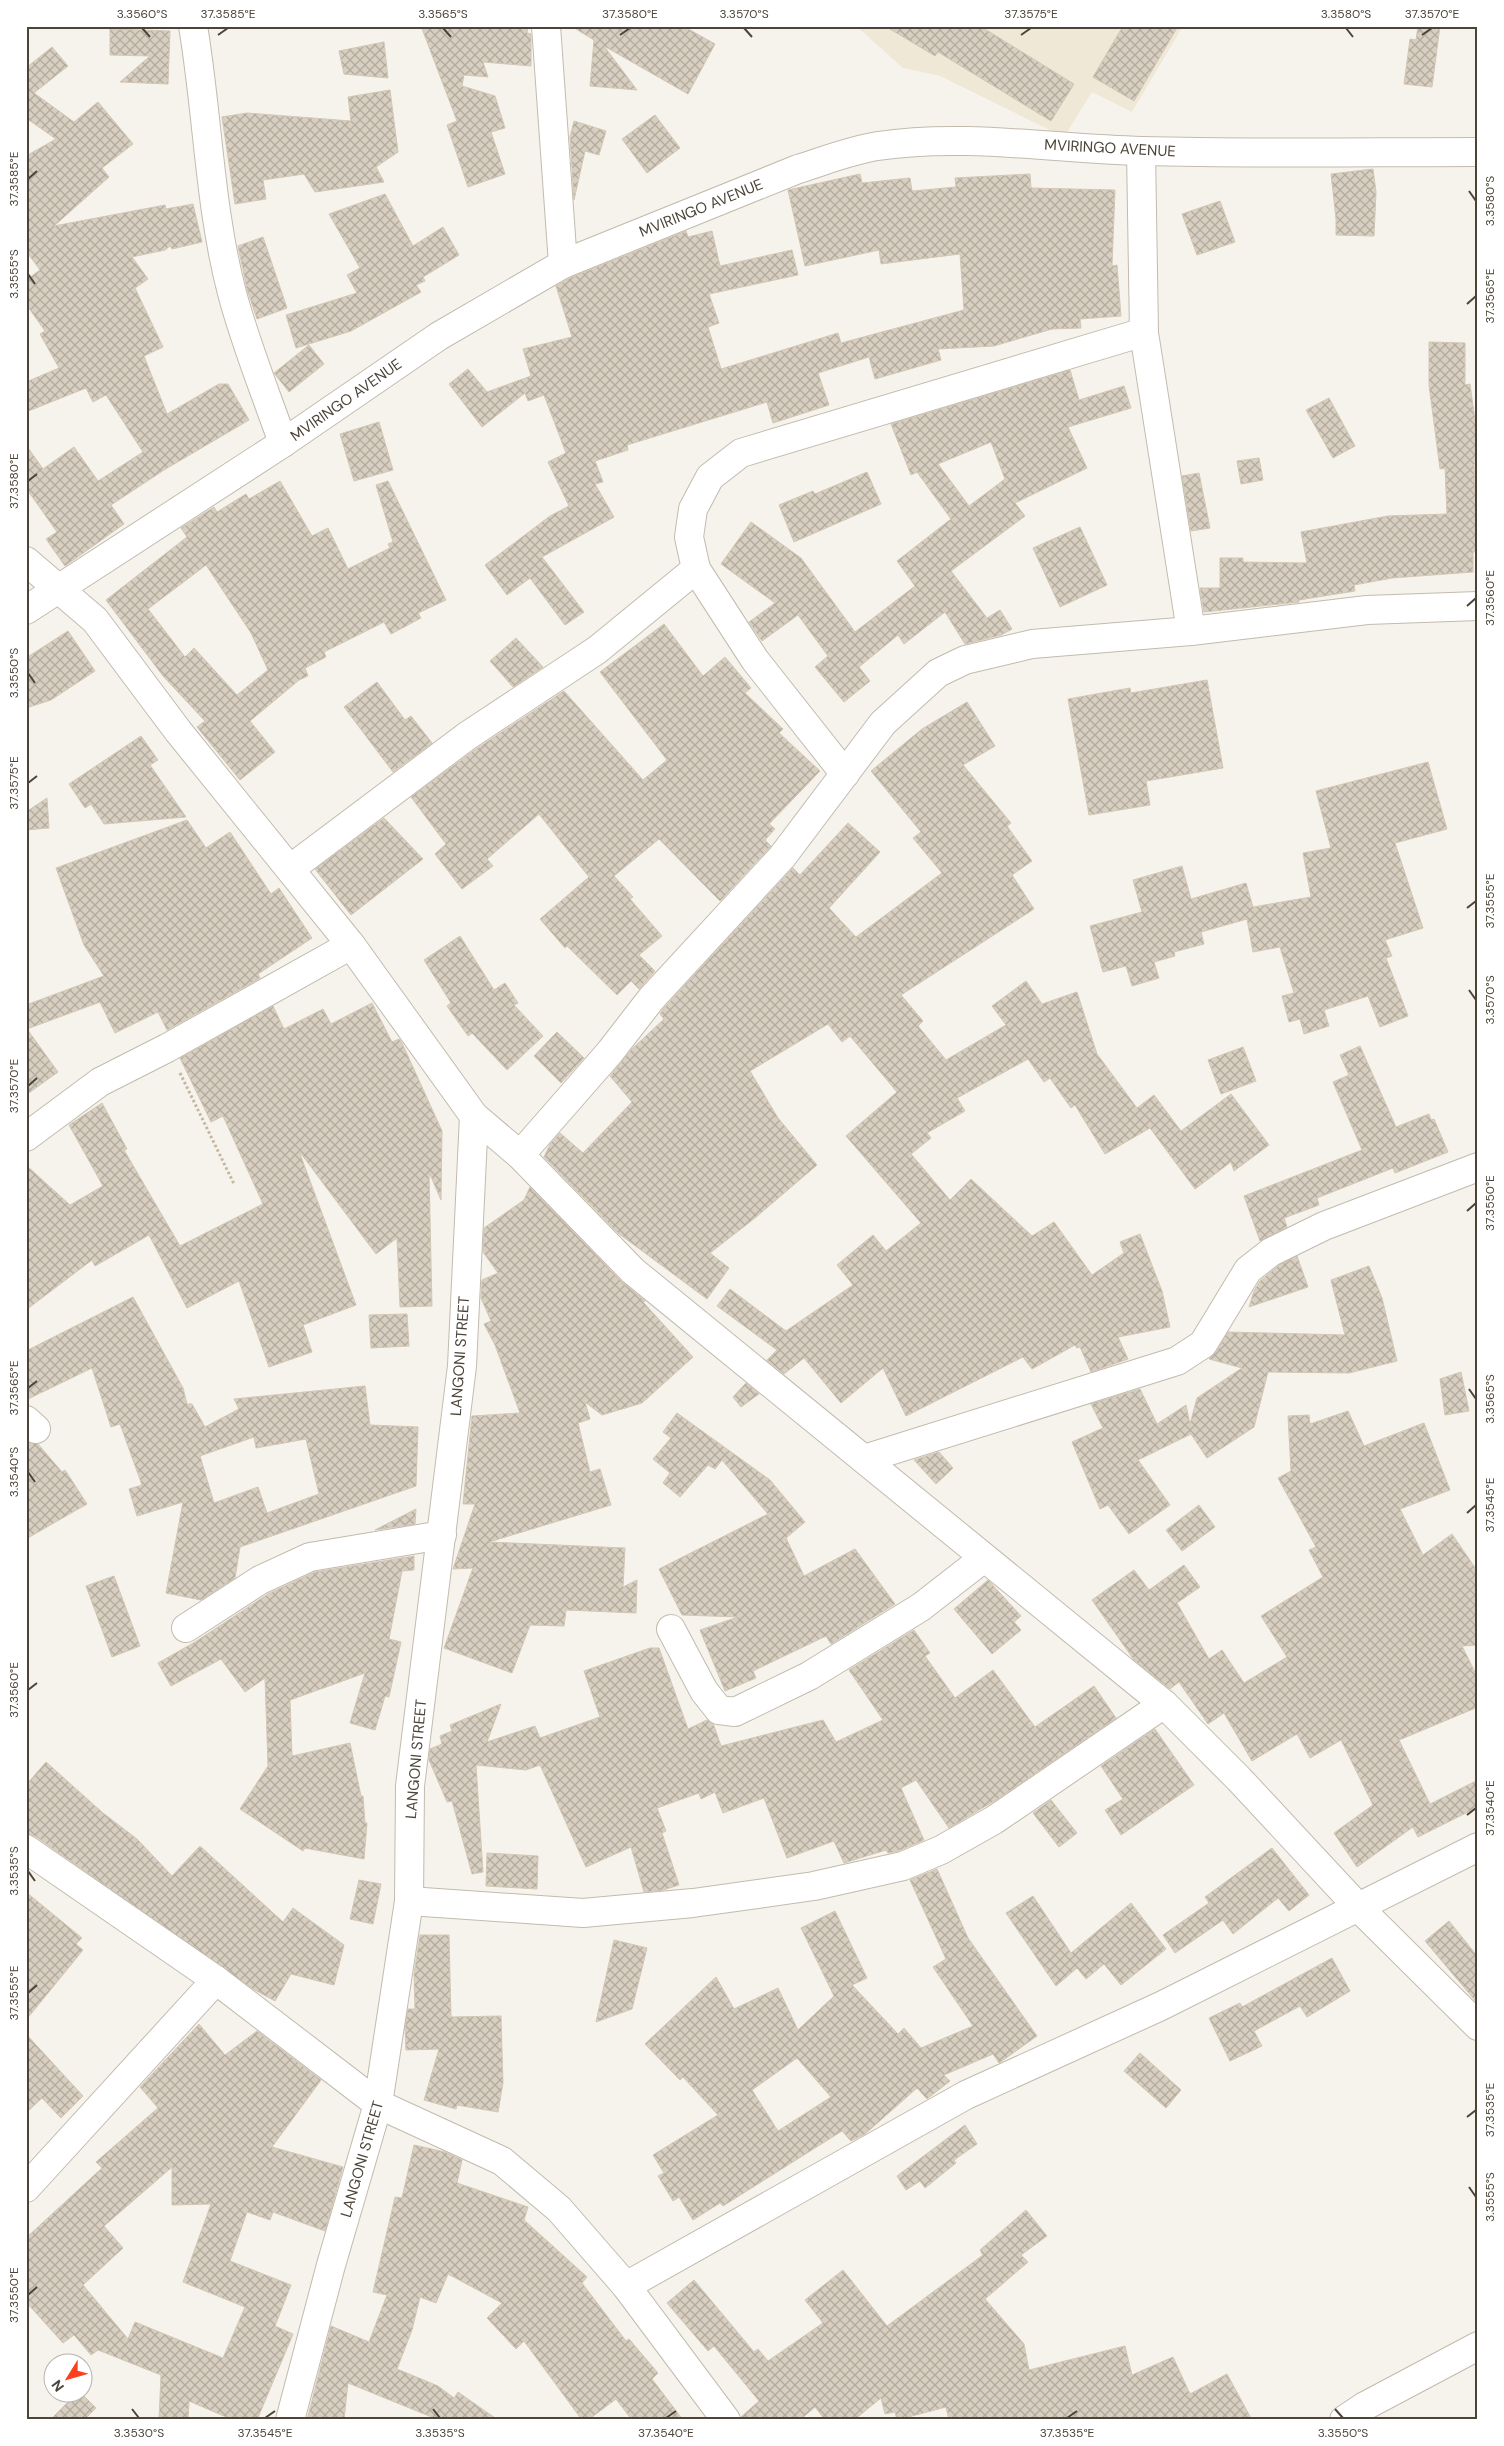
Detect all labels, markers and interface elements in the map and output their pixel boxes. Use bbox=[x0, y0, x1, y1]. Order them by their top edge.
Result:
text: 3.3560°S bbox=[117, 6, 167, 22]
text: 37.3585°E bbox=[201, 6, 256, 22]
text: 3.3565°S bbox=[418, 6, 468, 22]
text: 37.3580°E bbox=[602, 6, 658, 22]
text: 3.3570°S bbox=[719, 6, 769, 22]
text: 37.3575°E bbox=[1004, 6, 1058, 22]
text: 3.3580°S bbox=[1321, 6, 1371, 22]
text: 37.3570°E bbox=[1405, 6, 1459, 22]
street label: MVIRINGO AVENUE bbox=[1044, 135, 1176, 161]
text: 37.3585°E bbox=[6, 151, 22, 206]
street label: MVIRINGO AVENUE bbox=[636, 174, 766, 242]
text: 3.3580°S bbox=[1482, 176, 1498, 226]
text: 3.3555°S bbox=[6, 249, 22, 299]
text: 37.3565°E bbox=[1482, 268, 1498, 323]
street label: MVIRINGO AVENUE bbox=[286, 354, 406, 446]
text: 37.3580°E bbox=[6, 453, 22, 509]
text: 37.3560°E bbox=[1482, 570, 1498, 626]
text: 3.3550°S bbox=[6, 648, 22, 698]
text: 37.3575°E bbox=[6, 756, 22, 810]
text: 37.3555°E bbox=[1482, 873, 1498, 928]
text: 3.3570°S bbox=[1482, 975, 1498, 1025]
text: 37.3570°E bbox=[6, 1059, 22, 1113]
text: 37.3550°E bbox=[1482, 1175, 1498, 1231]
street label: LANGONI STREET bbox=[446, 1295, 474, 1417]
text: 37.3565°E bbox=[6, 1360, 22, 1415]
text: 3.3565°S bbox=[1482, 1374, 1498, 1424]
text: 3.3540°S bbox=[6, 1447, 22, 1497]
text: 37.3545°E bbox=[1482, 1477, 1498, 1532]
text: 37.3560°E bbox=[6, 1662, 22, 1718]
street label: LANGONI STREET bbox=[401, 1698, 431, 1820]
text: 37.3540°E bbox=[1482, 1780, 1498, 1836]
text: 3.3535°S bbox=[6, 1846, 22, 1896]
text: 37.3555°E bbox=[6, 1965, 22, 2020]
text: 37.3535°E bbox=[1482, 2082, 1498, 2137]
street label: LANGONI STREET bbox=[336, 2098, 388, 2220]
text: 3.3555°S bbox=[1482, 2172, 1498, 2222]
text: 37.3550°E bbox=[6, 2267, 22, 2323]
north arrow bbox=[42, 2354, 92, 2404]
text: N bbox=[47, 2376, 68, 2395]
text: 3.3530°S bbox=[114, 2425, 164, 2441]
text: 37.3545°E bbox=[238, 2425, 293, 2441]
text: 3.3535°S bbox=[415, 2425, 465, 2441]
text: 37.3540°E bbox=[638, 2425, 694, 2441]
text: 37.3535°E bbox=[1040, 2425, 1095, 2441]
text: 3.3550°S bbox=[1318, 2425, 1368, 2441]

